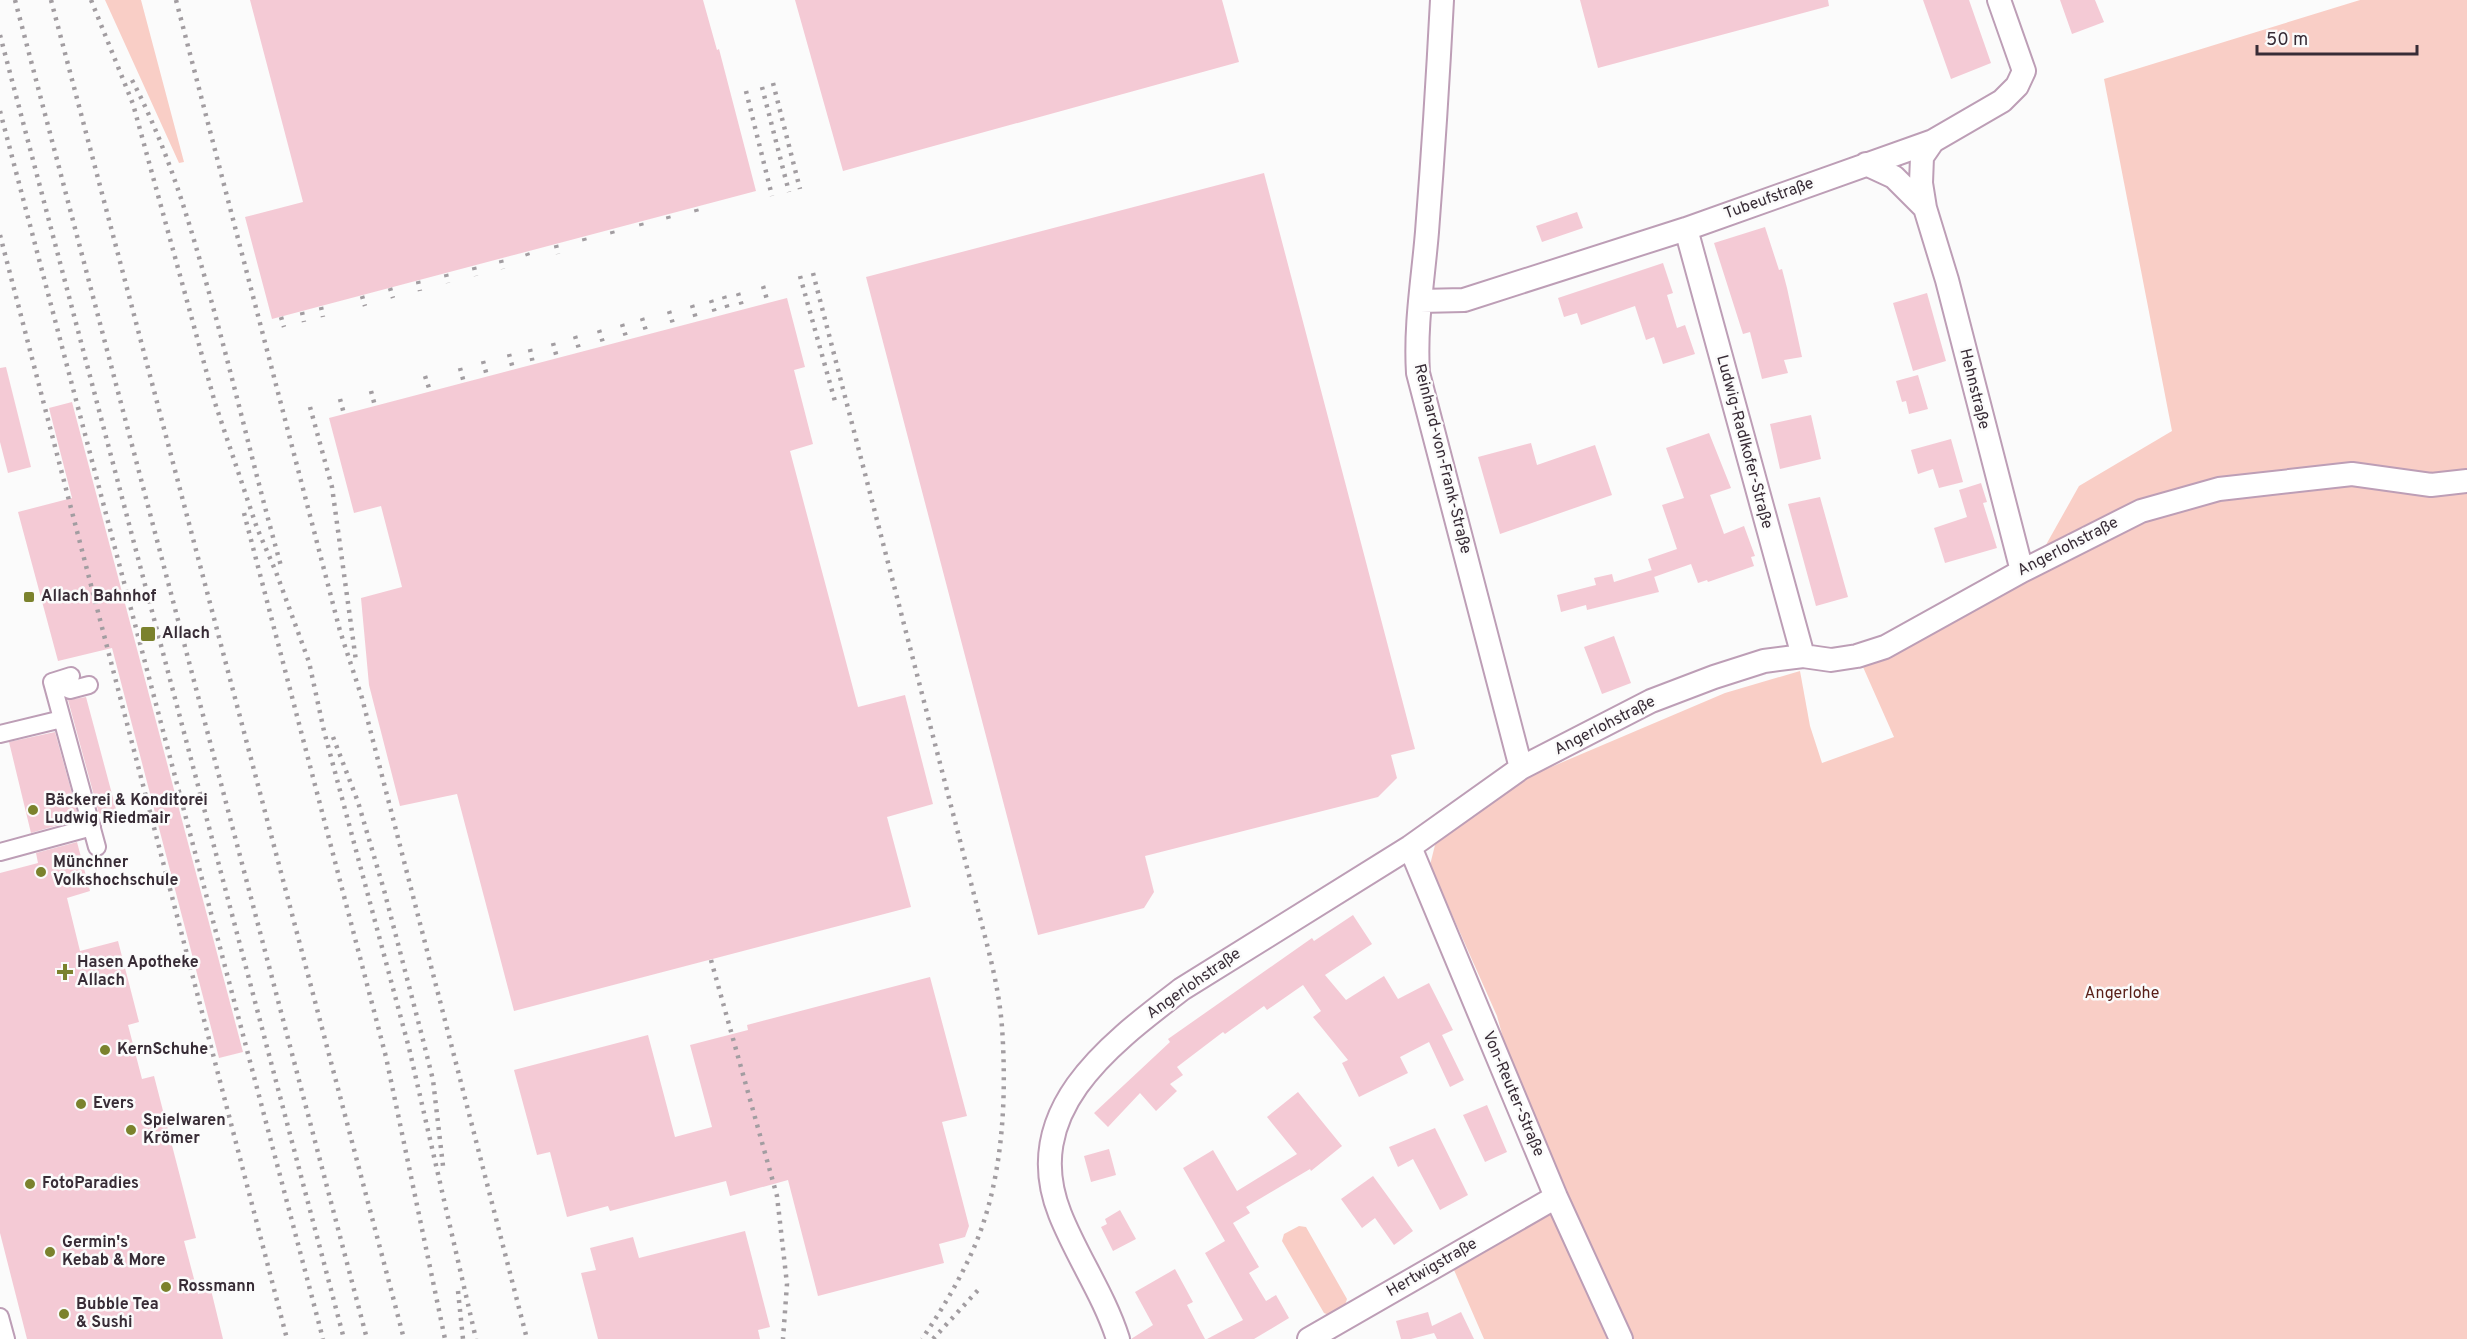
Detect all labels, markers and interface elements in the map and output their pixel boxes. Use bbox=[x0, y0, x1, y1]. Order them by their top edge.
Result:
scale bar bbox=[2257, 18, 2418, 56]
text: 50 m bbox=[2266, 29, 2308, 52]
street label: Tubeufstraße bbox=[1721, 174, 1817, 224]
street label: Hehnstraße bbox=[1954, 347, 1994, 431]
street label: Ludwig-Radlkofer-Straße bbox=[1711, 353, 1777, 531]
street label: Reinhard-von-Frank-Straße bbox=[1409, 362, 1475, 556]
street label: Angerlohstraße bbox=[2014, 513, 2122, 581]
place label: Allach Bahnhof bbox=[41, 587, 156, 607]
marker: Allach Bahnhof bbox=[22, 590, 36, 604]
place label: Allach bbox=[162, 624, 210, 644]
marker: Allach bbox=[139, 625, 157, 643]
street label: Angerlohstraße bbox=[1551, 692, 1659, 760]
place label: Bäckerei & Konditorei Ludwig Riedmair bbox=[45, 791, 208, 829]
marker: Bäckerei & Konditorei Ludwig Riedmair bbox=[26, 803, 40, 817]
place label: Münchner Volkshochschule bbox=[53, 853, 178, 891]
marker: Münchner Volkshochschule bbox=[34, 865, 48, 879]
street label: Angerlohstraße bbox=[1143, 944, 1245, 1024]
place label: Hasen Apotheke Allach bbox=[77, 953, 199, 991]
marker: Hasen Apotheke Allach bbox=[58, 965, 72, 979]
park label: Angerlohe bbox=[2085, 984, 2159, 1004]
street label: Von-Reuter-Straße bbox=[1478, 1028, 1548, 1160]
place label: KernSchuhe bbox=[117, 1040, 208, 1060]
marker: KernSchuhe bbox=[98, 1043, 112, 1057]
place label: Evers bbox=[93, 1094, 134, 1114]
marker: Evers bbox=[74, 1097, 88, 1111]
place label: Spielwaren Krömer bbox=[143, 1111, 226, 1149]
marker: Spielwaren Krömer bbox=[124, 1123, 138, 1137]
place label: FotoParadies bbox=[42, 1174, 139, 1194]
marker: FotoParadies bbox=[23, 1177, 37, 1191]
place label: Germin's Kebab & More bbox=[62, 1233, 166, 1271]
street label: Hertwigstraße bbox=[1383, 1234, 1481, 1302]
marker: Germin's Kebab & More bbox=[43, 1245, 57, 1259]
place label: Rossmann bbox=[178, 1277, 255, 1297]
marker: Rossmann bbox=[159, 1280, 173, 1294]
place label: Bubble Tea & Sushi bbox=[76, 1295, 159, 1333]
marker: Bubble Tea & Sushi bbox=[57, 1307, 71, 1321]

